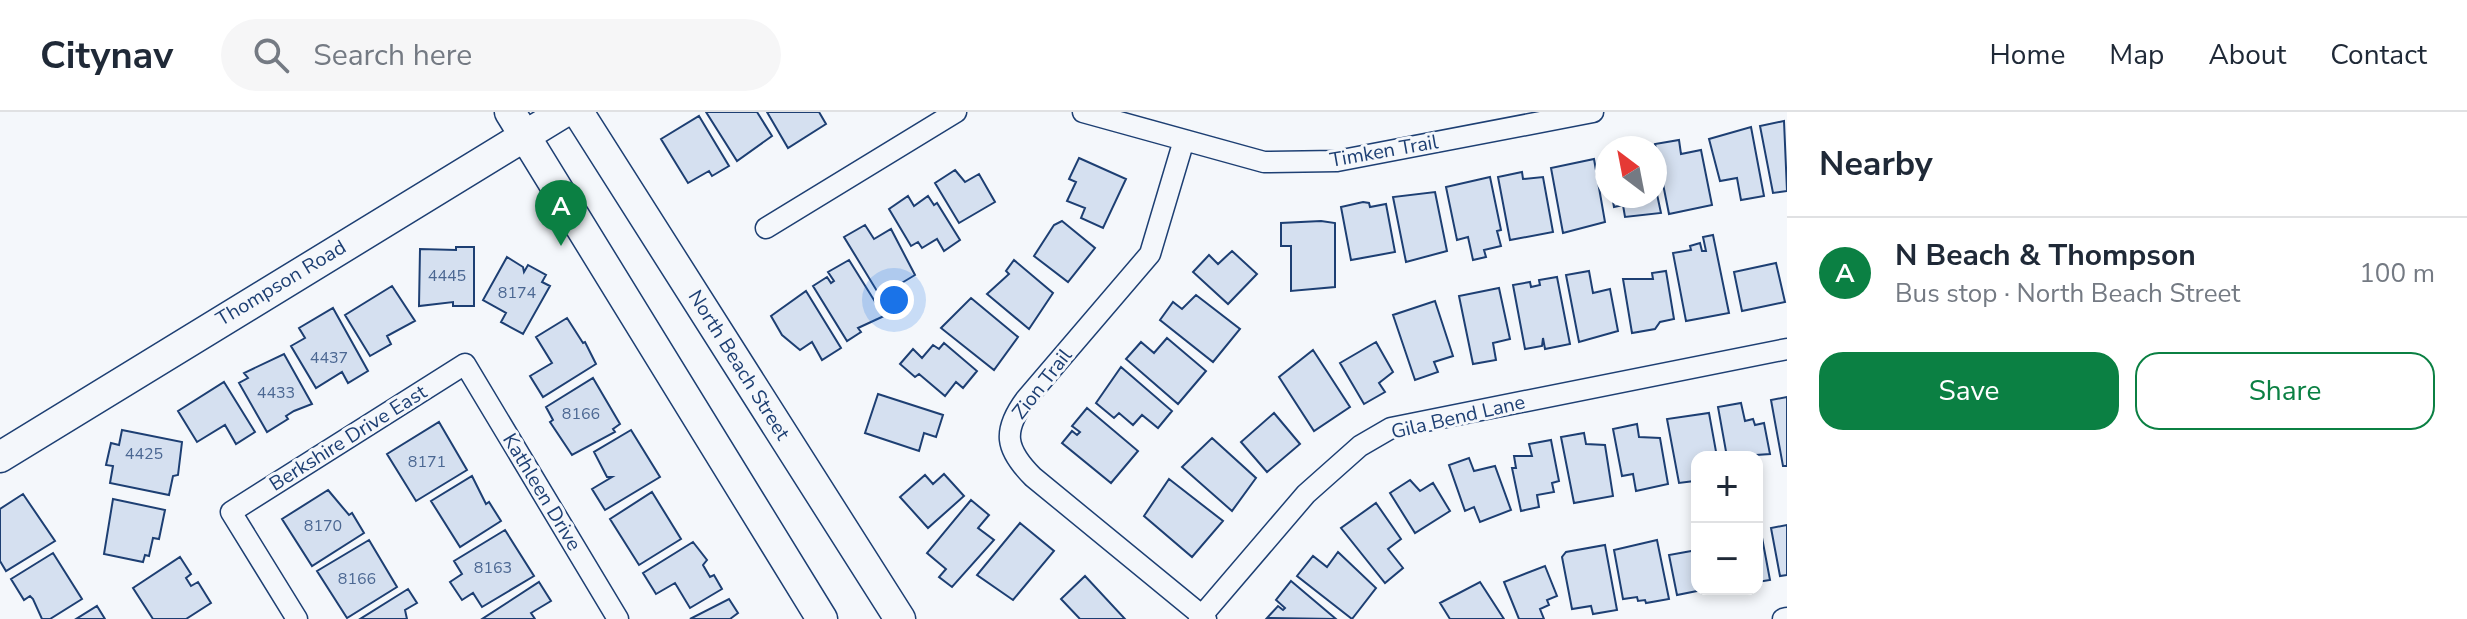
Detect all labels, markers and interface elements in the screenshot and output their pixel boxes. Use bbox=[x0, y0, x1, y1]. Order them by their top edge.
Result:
search box bbox=[221, 19, 781, 91]
text: Citynav bbox=[40, 30, 173, 81]
icon: search bbox=[249, 33, 293, 77]
text: Search here bbox=[313, 35, 472, 76]
text: Home bbox=[1990, 36, 2065, 74]
text: Map bbox=[2109, 36, 2164, 74]
text: About bbox=[2208, 36, 2286, 74]
text: Contact bbox=[2330, 36, 2427, 74]
street label: Timken Trail bbox=[1328, 128, 1440, 174]
north arrow bbox=[1595, 136, 1667, 208]
text: Nearby bbox=[1819, 141, 1933, 187]
pin: A bbox=[535, 180, 587, 246]
street label: Thompson Road bbox=[211, 234, 351, 332]
text: N Beach & Thompson bbox=[1895, 235, 2196, 276]
text: A bbox=[1835, 256, 1855, 291]
text: 100 m bbox=[2359, 256, 2435, 291]
house number: 4445 bbox=[428, 265, 466, 287]
text: Bus stop · North Beach Street bbox=[1895, 276, 2240, 311]
your location bbox=[874, 280, 914, 320]
house number: 8174 bbox=[498, 282, 537, 304]
street label: North Beach Street bbox=[682, 285, 797, 446]
street label: Zion Trail bbox=[1006, 343, 1078, 425]
house number: 4437 bbox=[310, 347, 348, 369]
button: Save bbox=[1819, 352, 2119, 430]
button: Share bbox=[2135, 352, 2435, 430]
street label: Berkshire Drive East bbox=[264, 378, 433, 497]
house number: 4433 bbox=[257, 382, 295, 404]
street label: Gila Bend Lane bbox=[1388, 388, 1528, 446]
house number: 8166 bbox=[562, 403, 600, 425]
street label: Kathleen Drive bbox=[496, 428, 588, 556]
house number: 4425 bbox=[125, 443, 163, 465]
house number: 8171 bbox=[408, 451, 446, 473]
map controls bbox=[1691, 451, 1763, 595]
button: + bbox=[1691, 451, 1763, 523]
house number: 8170 bbox=[304, 515, 342, 537]
button: − bbox=[1691, 523, 1763, 595]
house number: 8163 bbox=[474, 557, 512, 579]
house number: 8166 bbox=[338, 568, 376, 590]

